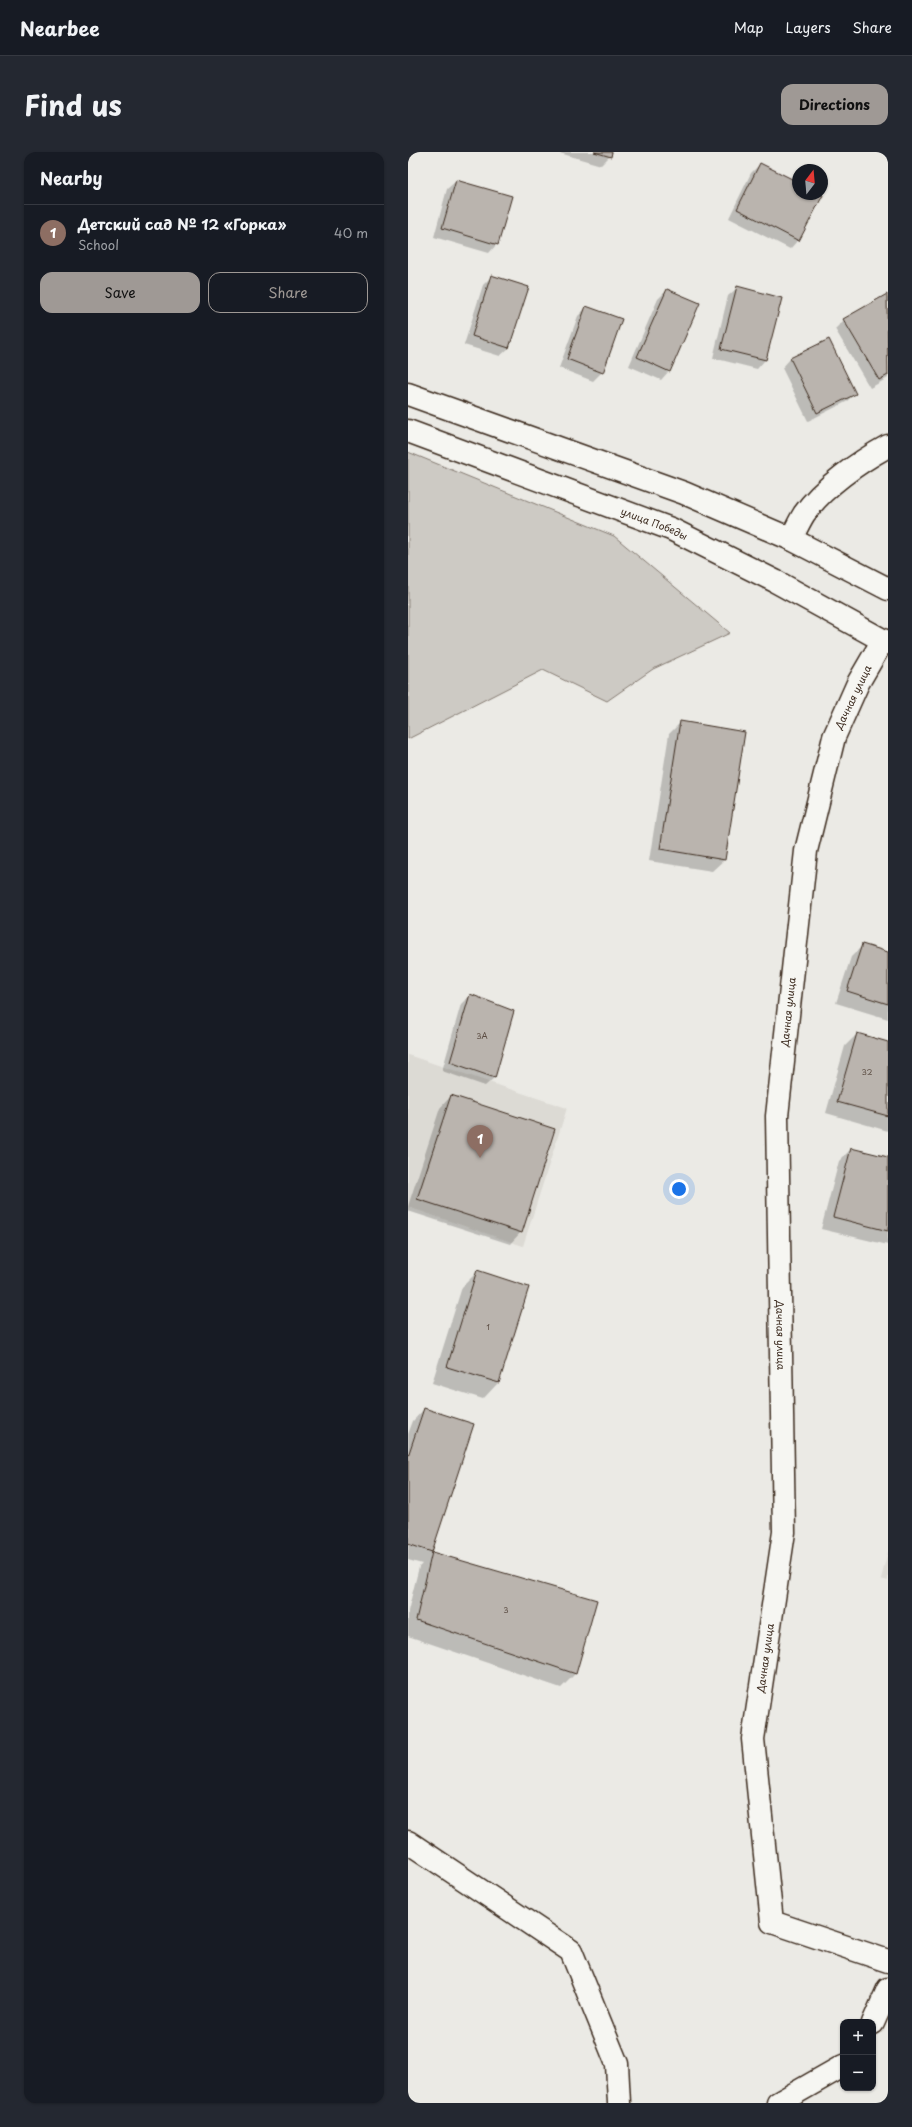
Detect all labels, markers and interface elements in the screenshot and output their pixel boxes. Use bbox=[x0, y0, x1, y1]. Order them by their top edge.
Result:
text: Nearbee bbox=[20, 14, 100, 42]
text: Map bbox=[734, 17, 764, 38]
text: Layers bbox=[786, 17, 831, 38]
text: Share bbox=[853, 17, 892, 38]
text: Find us bbox=[24, 83, 122, 126]
button: Directions bbox=[781, 84, 888, 125]
north arrow bbox=[792, 164, 828, 200]
text: Nearby bbox=[40, 165, 102, 191]
text: Детский сад № 12 «Горка» bbox=[78, 212, 286, 235]
text: 1 bbox=[50, 223, 56, 242]
text: 40 m bbox=[334, 223, 368, 242]
text: School bbox=[78, 235, 119, 254]
button: Save bbox=[40, 272, 200, 313]
button: Share bbox=[208, 272, 368, 313]
street label: улица Победы bbox=[619, 503, 690, 543]
street label: Дачная улица bbox=[830, 662, 875, 732]
street label: Дачная улица bbox=[776, 976, 799, 1048]
house number: 3А bbox=[476, 1030, 488, 1042]
house number: 32 bbox=[862, 1066, 873, 1078]
pin: 1 bbox=[467, 1125, 493, 1158]
your location bbox=[669, 1179, 689, 1199]
street label: Дачная улица bbox=[773, 1299, 789, 1371]
house number: 1 bbox=[486, 1321, 490, 1333]
house number: 3 bbox=[503, 1604, 509, 1616]
street label: Дачная улица bbox=[752, 1622, 777, 1694]
map controls bbox=[840, 2019, 876, 2091]
button: + bbox=[840, 2019, 876, 2055]
button: − bbox=[840, 2055, 876, 2091]

